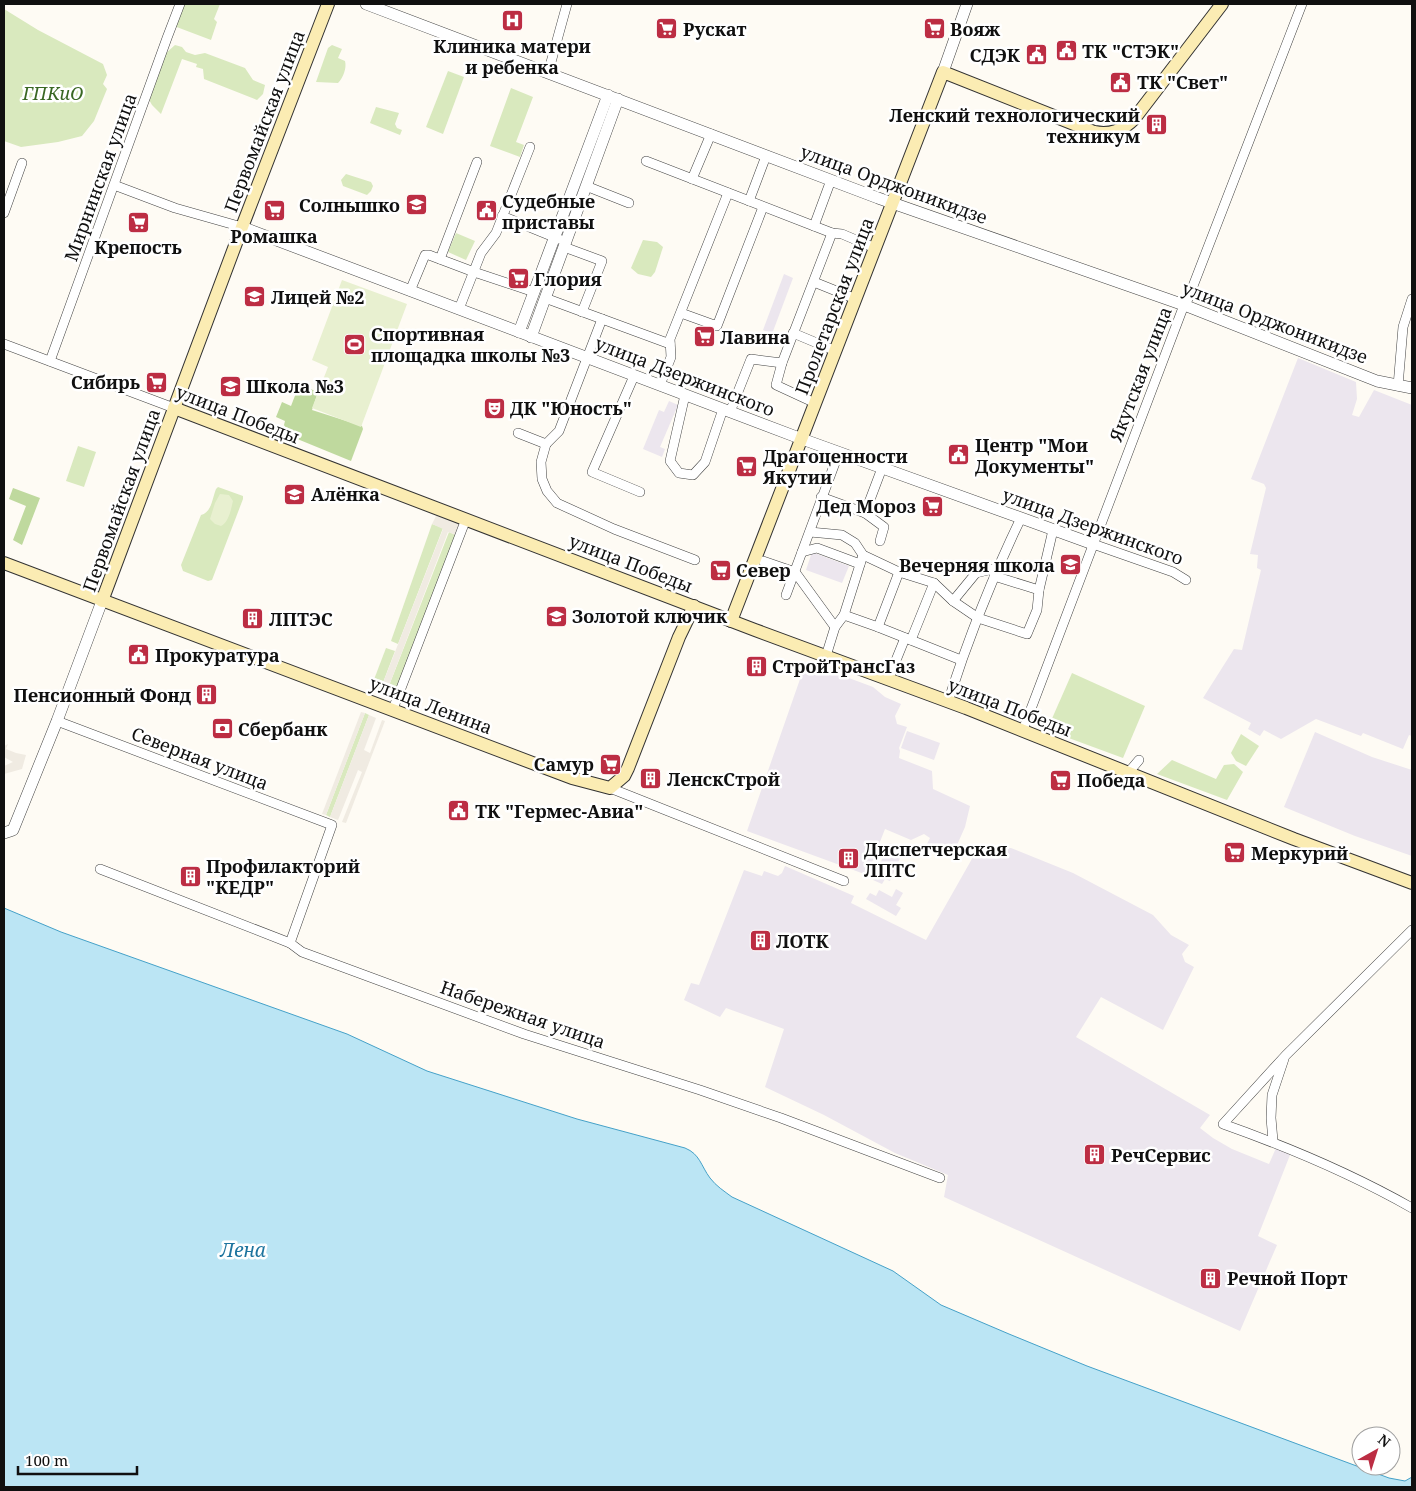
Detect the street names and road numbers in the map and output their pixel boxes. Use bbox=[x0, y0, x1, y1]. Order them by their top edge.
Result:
street label: Первомайская улица bbox=[218, 27, 310, 215]
street label: Мирнинская улица bbox=[58, 90, 142, 264]
street label: улица Орджоникидзе bbox=[797, 139, 991, 229]
street label: Пролетарская улица bbox=[789, 214, 879, 398]
street label: улица Орджоникидзе bbox=[1179, 275, 1371, 369]
street label: Якутская улица bbox=[1103, 303, 1177, 446]
street label: улица Дзержинского bbox=[592, 331, 778, 421]
street label: улица Победы bbox=[173, 379, 304, 449]
street label: Первомайская улица bbox=[77, 405, 165, 595]
street label: улица Дзержинского bbox=[999, 482, 1187, 570]
street label: улица Победы bbox=[566, 528, 697, 598]
street label: улица Ленина bbox=[366, 671, 496, 739]
street label: улица Победы bbox=[945, 672, 1076, 742]
street label: Северная улица bbox=[128, 721, 272, 795]
street label: Набережная улица bbox=[437, 974, 609, 1054]

